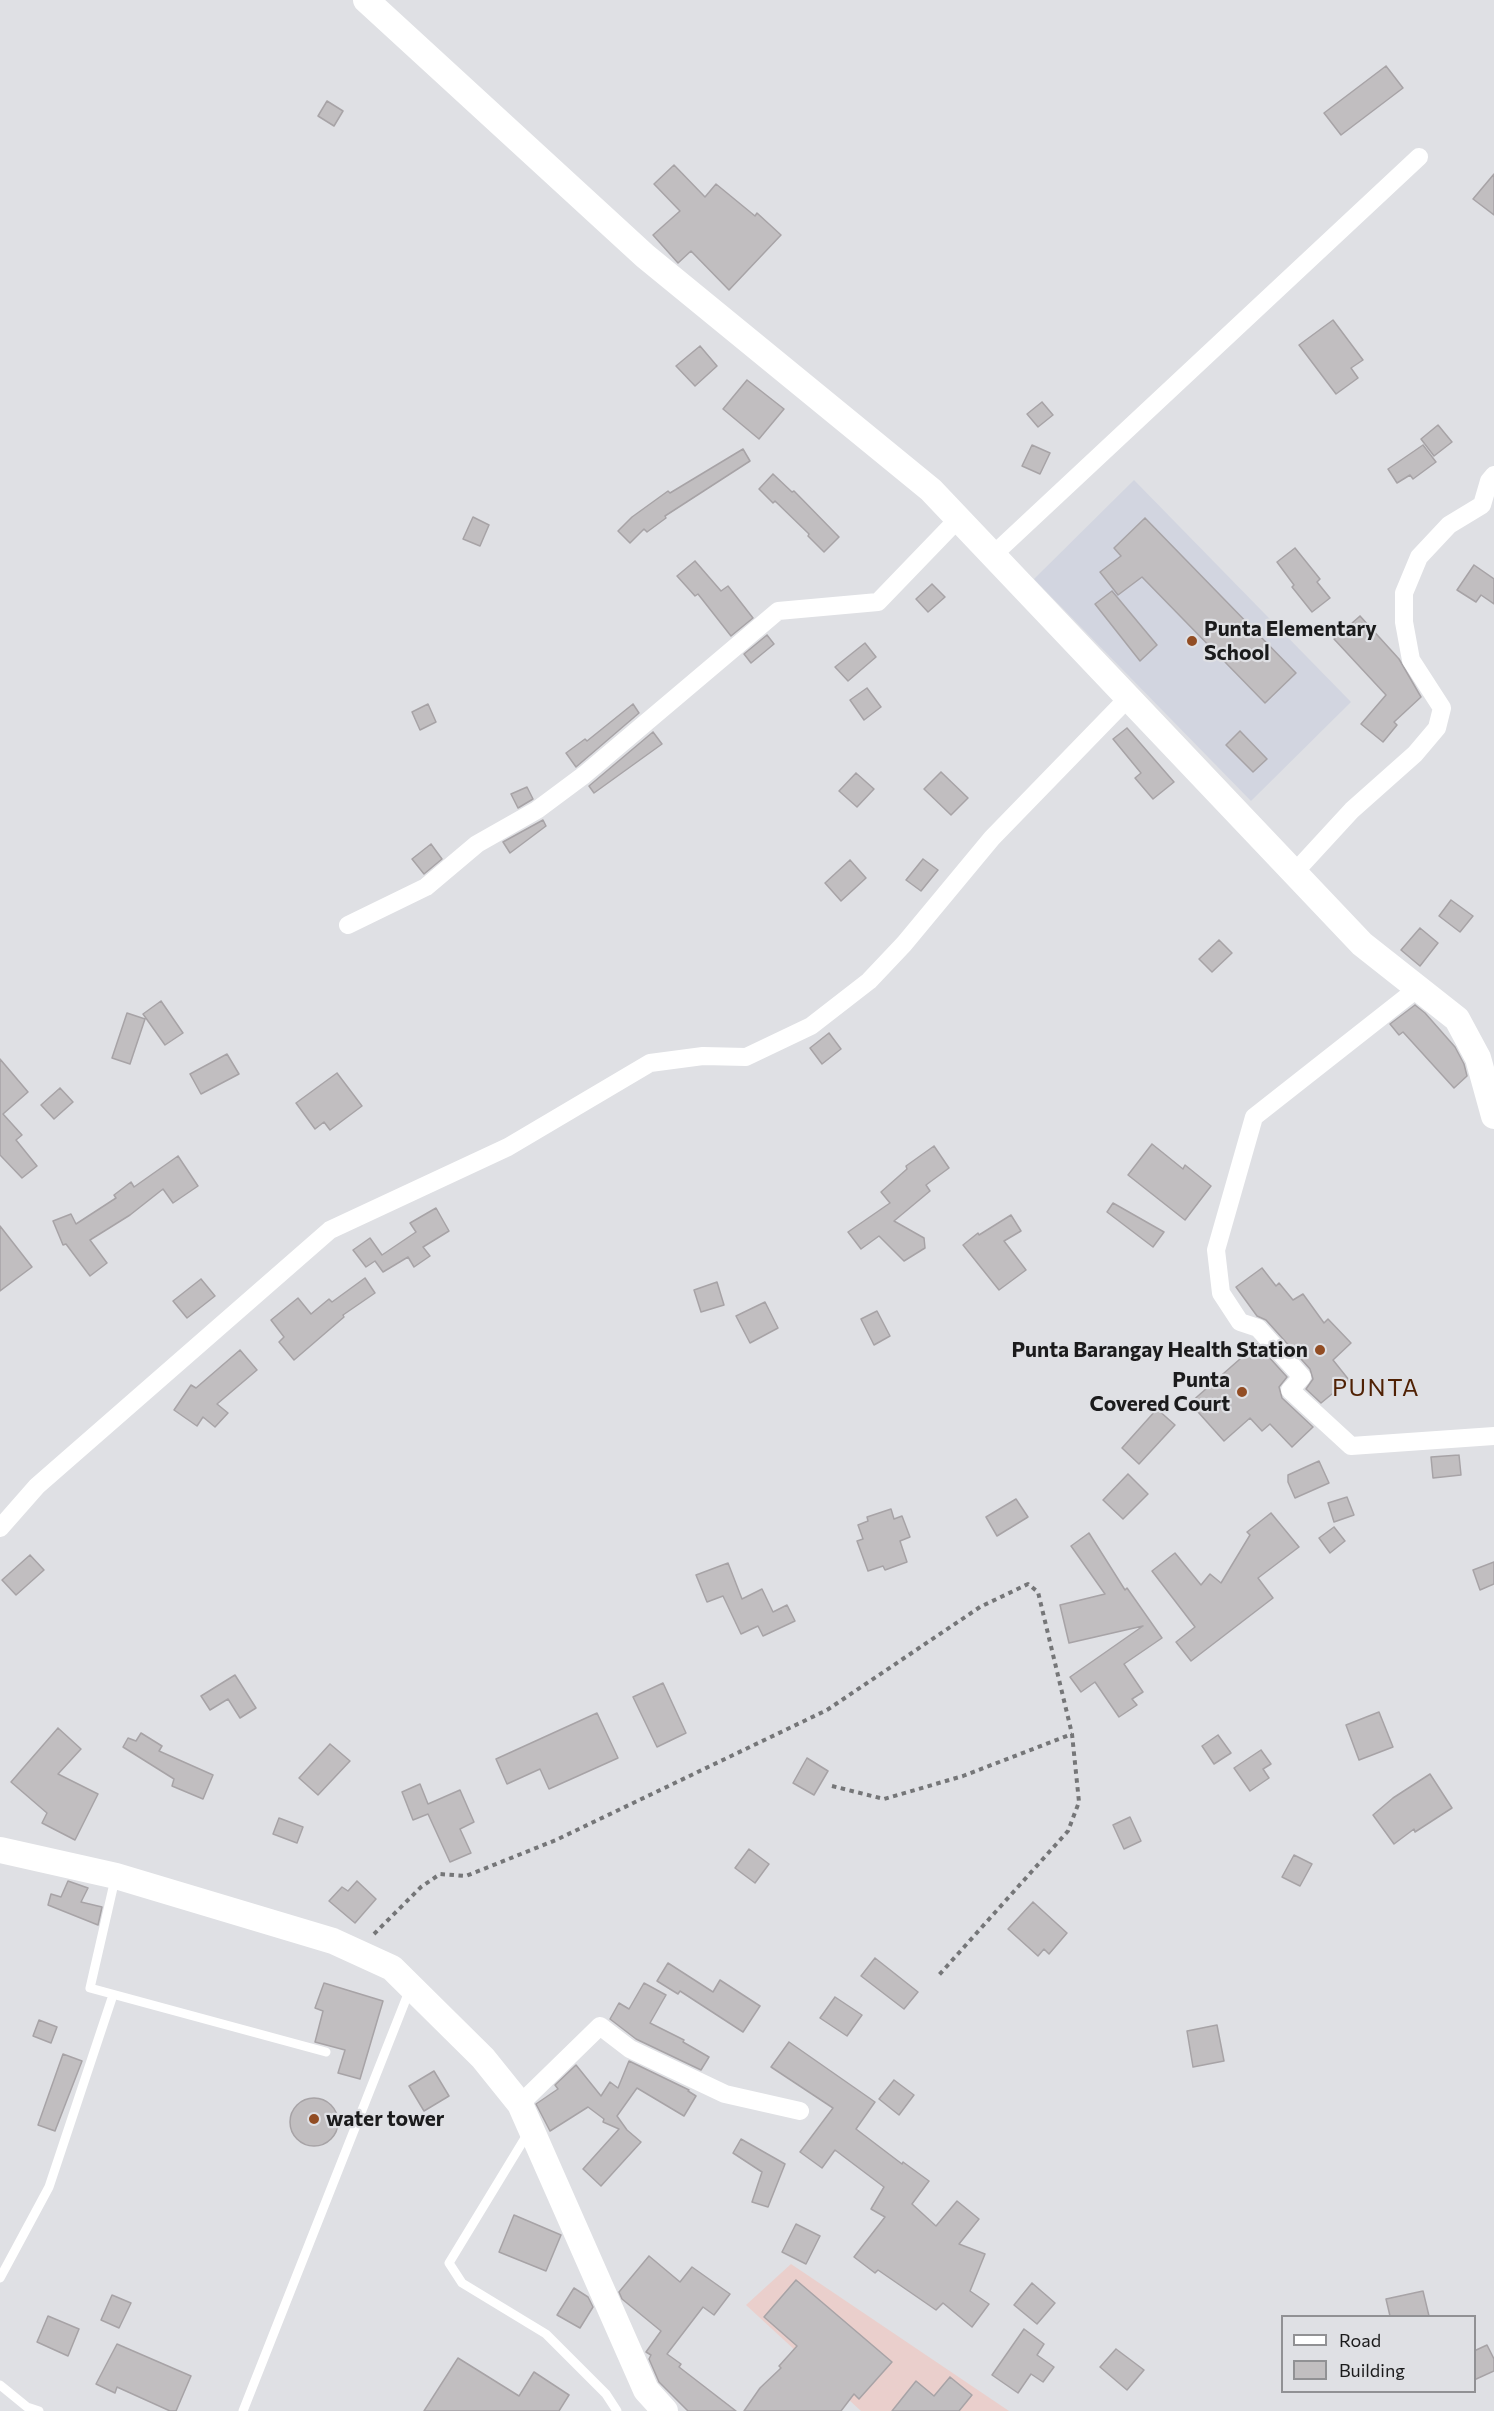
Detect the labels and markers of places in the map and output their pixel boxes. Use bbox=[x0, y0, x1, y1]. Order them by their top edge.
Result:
place label: Punta Elementary School bbox=[1204, 616, 1377, 666]
marker: Punta Elementary School bbox=[1185, 634, 1199, 648]
place label: Punta Barangay Health Station bbox=[1011, 1337, 1308, 1363]
marker: Punta Barangay Health Station bbox=[1313, 1343, 1327, 1357]
place label: Punta Covered Court bbox=[1089, 1367, 1230, 1417]
marker: Punta Covered Court bbox=[1235, 1385, 1249, 1399]
place label: water tower bbox=[326, 2106, 444, 2132]
marker: water tower bbox=[307, 2112, 321, 2126]

